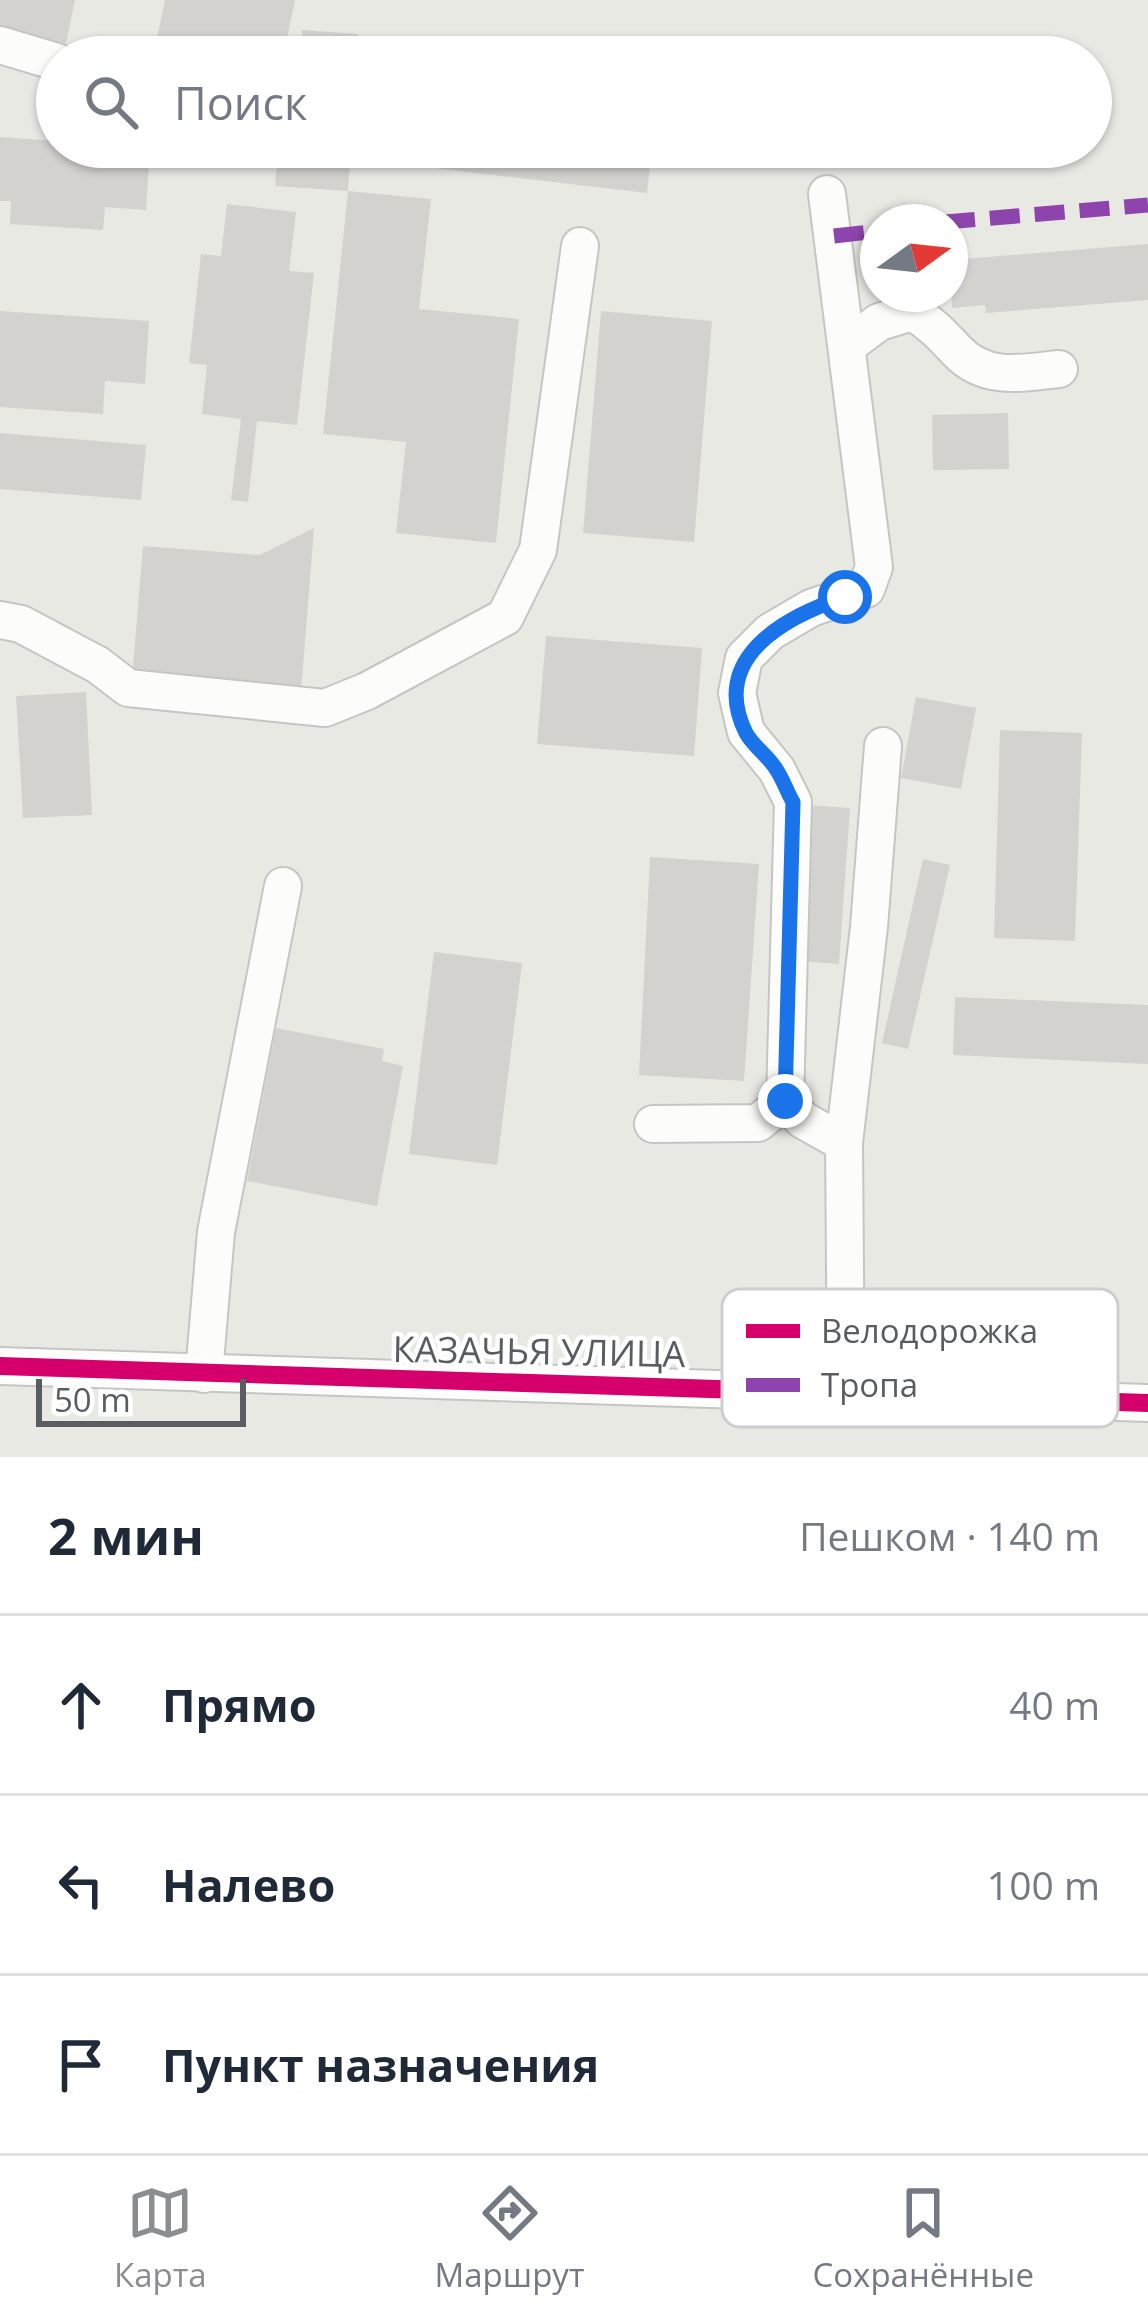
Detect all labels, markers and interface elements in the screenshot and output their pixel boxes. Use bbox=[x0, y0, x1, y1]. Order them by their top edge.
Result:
search box bbox=[36, 36, 1112, 168]
icon: search bbox=[78, 69, 144, 135]
text: Поиск bbox=[174, 72, 307, 133]
north arrow bbox=[860, 204, 968, 312]
route start bbox=[818, 570, 872, 624]
route end bbox=[758, 1074, 812, 1128]
legend bbox=[722, 1289, 1118, 1427]
text: Велодорожка bbox=[821, 1308, 1038, 1353]
street label: КАЗАЧЬЯ УЛИЦА bbox=[392, 1324, 686, 1378]
text: Тропа bbox=[821, 1362, 918, 1407]
scale bar bbox=[36, 1373, 246, 1426]
text: 50 m bbox=[54, 1377, 131, 1422]
text: 2 мин bbox=[48, 1500, 204, 1570]
text: Пешком · 140 m bbox=[799, 1509, 1100, 1562]
icon: ahead bbox=[48, 1672, 114, 1738]
text: Прямо bbox=[162, 1674, 317, 1735]
text: 40 m bbox=[1009, 1678, 1100, 1731]
icon: left bbox=[48, 1852, 114, 1918]
text: Налево bbox=[162, 1854, 335, 1915]
text: 100 m bbox=[987, 1858, 1100, 1911]
icon: arrive bbox=[48, 2032, 114, 2098]
text: Пункт назначения bbox=[162, 2034, 599, 2095]
tab: Карта bbox=[114, 2180, 207, 2297]
tab: Маршрут bbox=[435, 2180, 584, 2297]
tab: Сохранённые bbox=[812, 2180, 1034, 2297]

